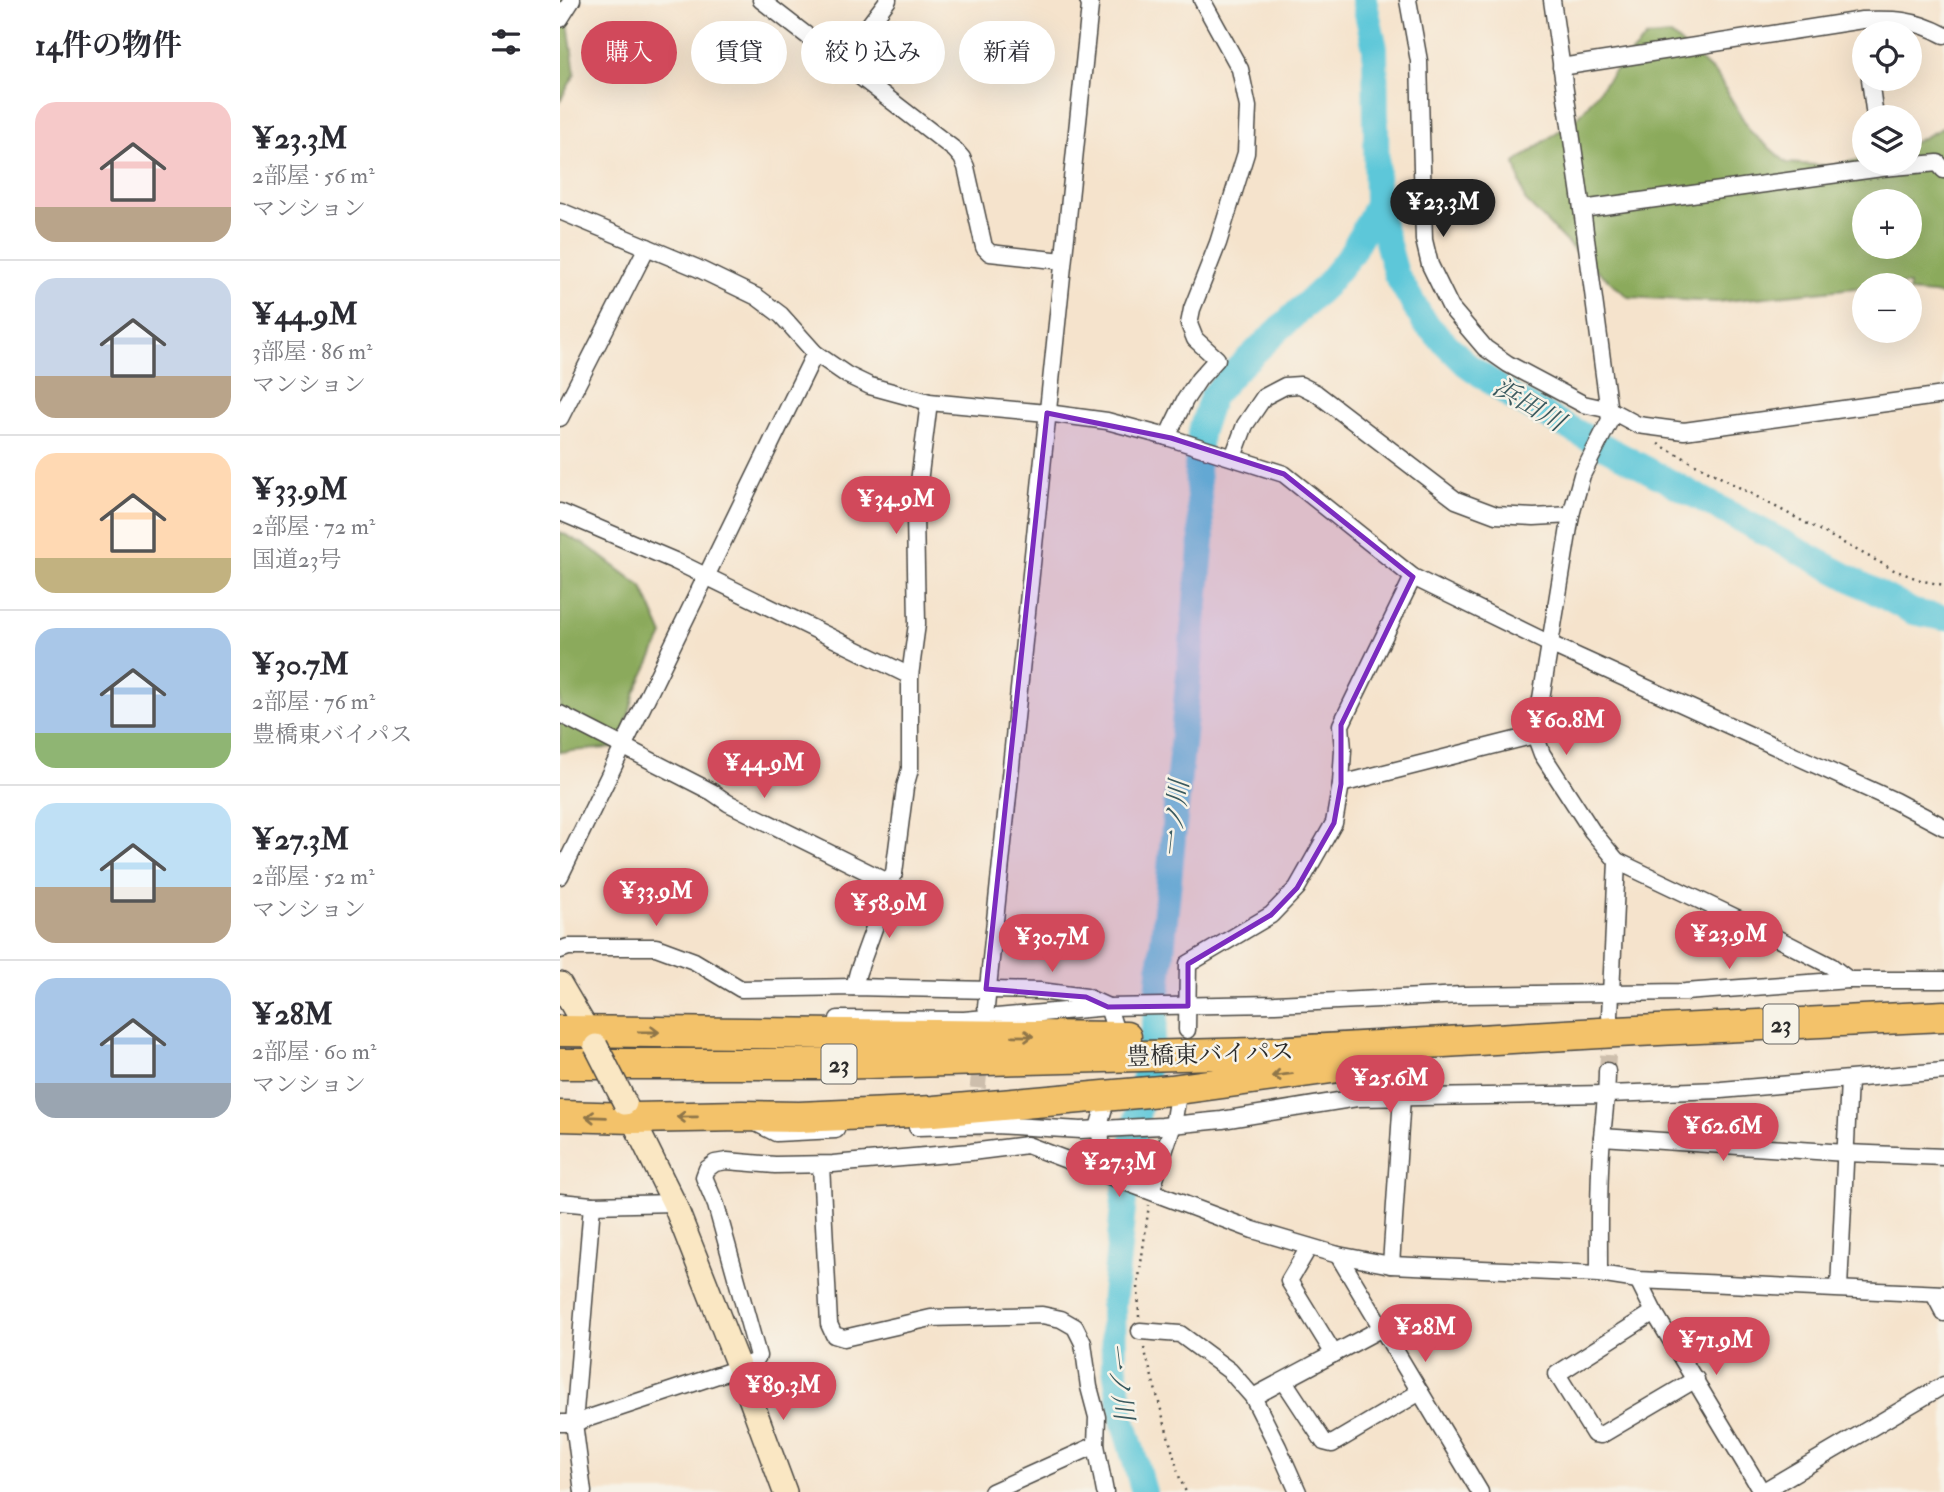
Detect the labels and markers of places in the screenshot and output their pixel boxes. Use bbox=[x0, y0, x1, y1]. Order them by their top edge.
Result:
pin: ¥23.3M bbox=[1386, 180, 1500, 239]
pin: ¥34.9M bbox=[839, 476, 953, 536]
pin: ¥60.8M bbox=[1509, 698, 1623, 757]
pin: ¥44.9M bbox=[707, 740, 821, 800]
pin: ¥33.9M bbox=[599, 869, 713, 928]
pin: ¥58.9M bbox=[832, 880, 946, 940]
pin: ¥23.9M bbox=[1672, 912, 1786, 971]
pin: ¥30.7M bbox=[995, 914, 1109, 974]
pin: ¥25.6M bbox=[1333, 1056, 1447, 1115]
pin: ¥62.6M bbox=[1666, 1104, 1780, 1163]
pin: ¥27.3M bbox=[1062, 1140, 1176, 1199]
pin: ¥28M bbox=[1384, 1304, 1466, 1364]
pin: ¥71.9M bbox=[1659, 1318, 1773, 1377]
pin: ¥89.3M bbox=[726, 1362, 840, 1422]

